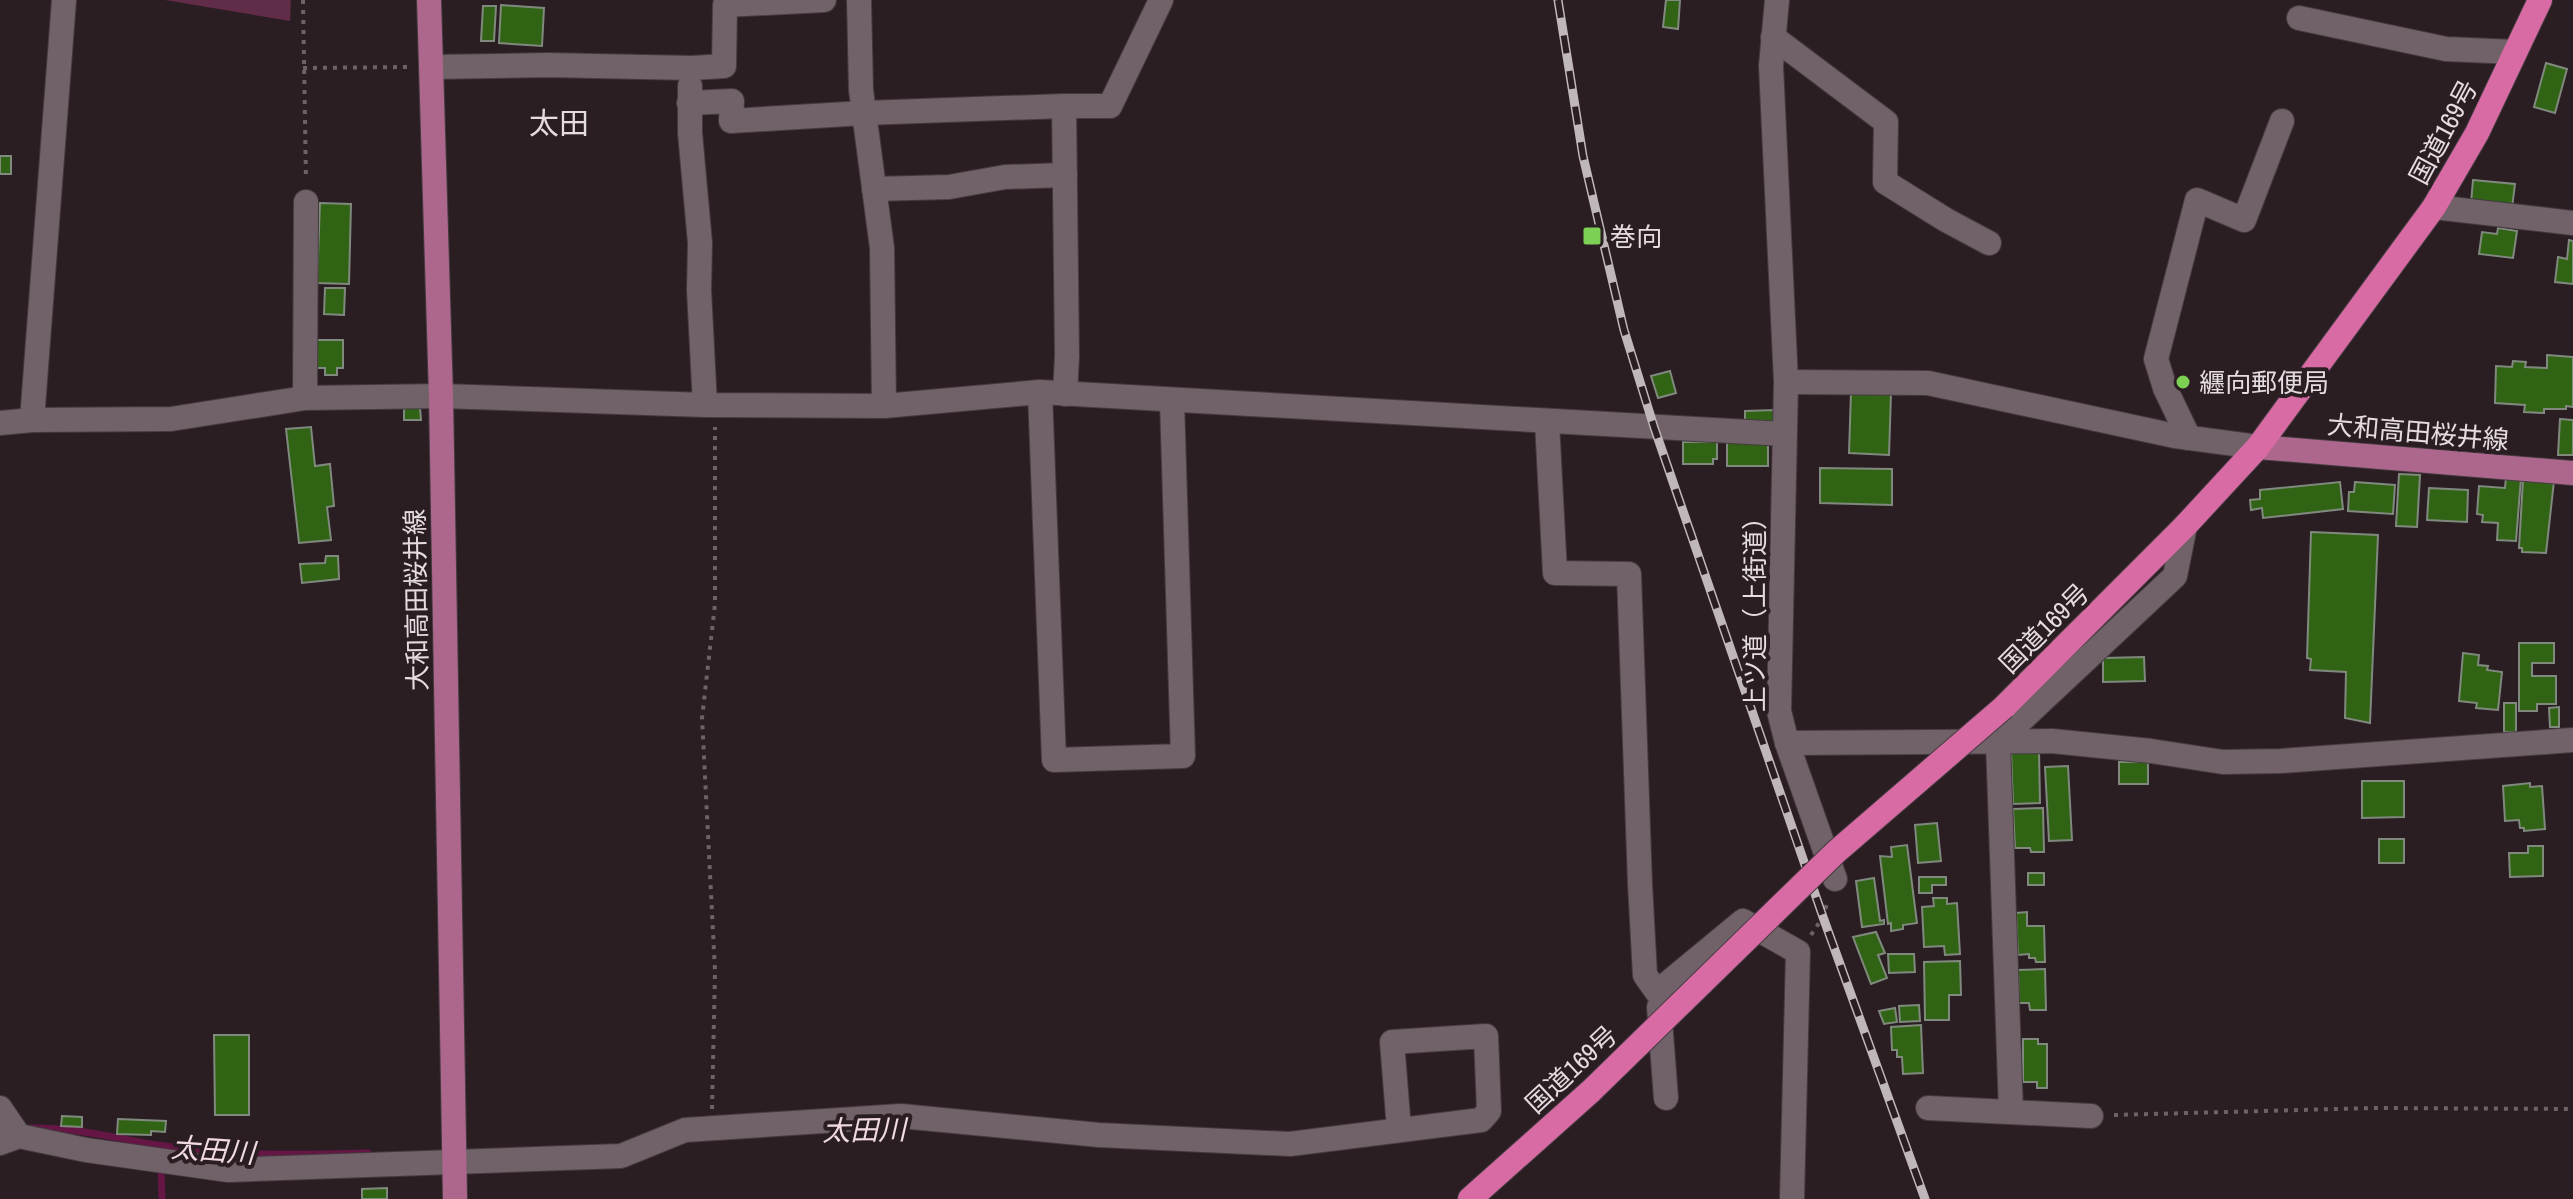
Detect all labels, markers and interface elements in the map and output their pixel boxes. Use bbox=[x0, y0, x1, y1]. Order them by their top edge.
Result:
street label: 国道169号 bbox=[2401, 74, 2485, 190]
district label: 太田 bbox=[529, 103, 589, 143]
place label: 巻向 bbox=[1610, 219, 1662, 254]
marker: 巻向 bbox=[1581, 225, 1603, 247]
place label: 纒向郵便局 bbox=[2199, 365, 2329, 400]
marker: 纒向郵便局 bbox=[2174, 373, 2192, 391]
street label: 大和高田桜井線 bbox=[2326, 407, 2510, 457]
street label: 上ツ道（上街道） bbox=[1737, 504, 1772, 712]
street label: 大和高田桜井線 bbox=[397, 509, 435, 691]
street label: 国道169号 bbox=[1991, 575, 2097, 681]
street label: 国道169号 bbox=[1518, 1017, 1624, 1121]
water label: 太田川 bbox=[822, 1110, 909, 1150]
water label: 太田川 bbox=[170, 1128, 259, 1172]

